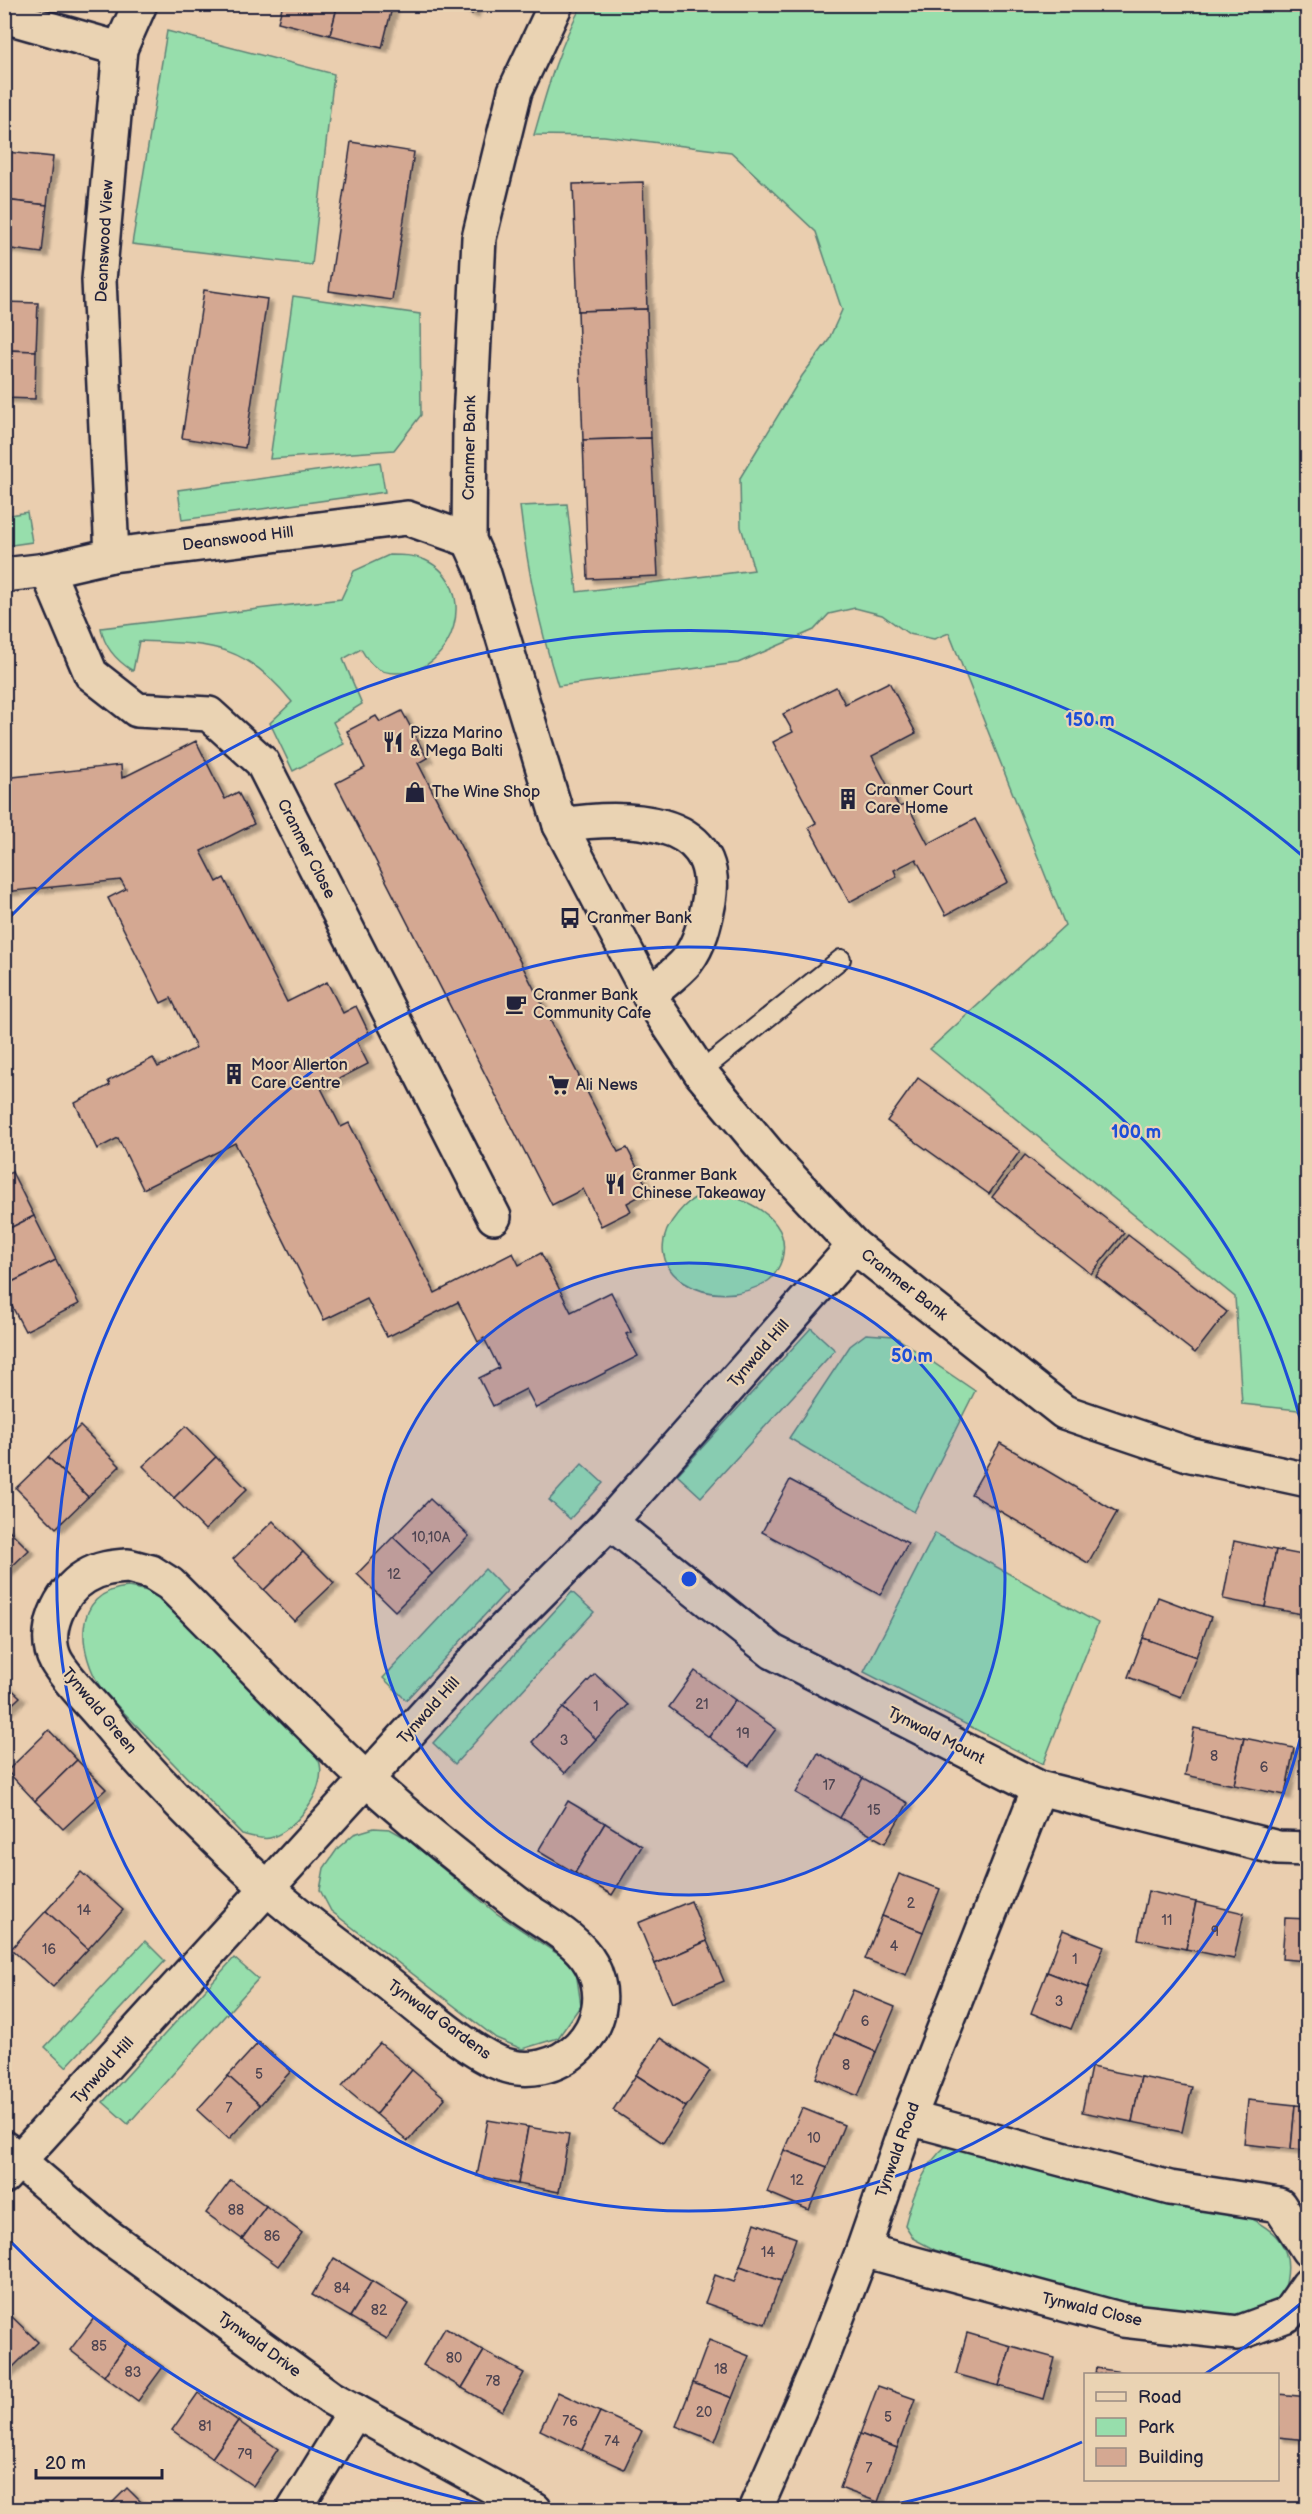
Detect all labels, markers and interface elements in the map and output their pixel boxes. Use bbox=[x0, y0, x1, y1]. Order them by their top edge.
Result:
street label: Deanswood View bbox=[92, 179, 118, 303]
street label: Cranmer Bank bbox=[460, 395, 480, 500]
street label: Deanswood Hill bbox=[181, 523, 295, 555]
text: 150 m bbox=[1065, 710, 1115, 731]
place label: Pizza Marino & Mega Balti bbox=[410, 724, 503, 761]
restaurant icon: Pizza Marino & Mega Balti bbox=[381, 730, 405, 754]
shop icon: The Wine Shop bbox=[403, 780, 427, 804]
place label: Cranmer Court Care Home bbox=[865, 781, 973, 818]
place label: The Wine Shop bbox=[432, 783, 540, 802]
building icon: Cranmer Court Care Home bbox=[836, 787, 860, 811]
street label: Cranmer Close bbox=[273, 796, 339, 902]
bus stop icon: Cranmer Bank bbox=[558, 906, 582, 930]
place label: Cranmer Bank bbox=[587, 909, 692, 928]
place label: Cranmer Bank Community Cafe bbox=[533, 986, 652, 1023]
cafe icon: Cranmer Bank Community Cafe bbox=[504, 992, 528, 1016]
place label: Moor Allerton Care Centre bbox=[251, 1056, 348, 1093]
building icon: Moor Allerton Care Centre bbox=[222, 1062, 246, 1086]
supermarket icon: Ali News bbox=[547, 1073, 571, 1097]
place label: Ali News bbox=[576, 1076, 638, 1095]
text: 100 m bbox=[1111, 1122, 1161, 1143]
place label: Cranmer Bank Chinese Takeaway bbox=[632, 1166, 767, 1203]
restaurant icon: Cranmer Bank Chinese Takeaway bbox=[603, 1172, 627, 1196]
street label: Cranmer Bank bbox=[857, 1245, 951, 1325]
street label: Tynwald Hill bbox=[724, 1316, 794, 1392]
text: 50 m bbox=[891, 1346, 933, 1367]
house number: 10,10A bbox=[412, 1529, 451, 1546]
house number: 12 bbox=[387, 1566, 402, 1583]
centre of rings bbox=[679, 1569, 699, 1589]
street label: Tynwald Green bbox=[57, 1664, 141, 1758]
street label: Tynwald Hill bbox=[394, 1674, 464, 1748]
house number: 21 bbox=[695, 1696, 709, 1713]
house number: 1 bbox=[593, 1698, 599, 1715]
street label: Tynwald Mount bbox=[884, 1703, 988, 1769]
house number: 19 bbox=[736, 1725, 750, 1742]
house number: 3 bbox=[560, 1732, 568, 1749]
house number: 8 bbox=[1210, 1748, 1218, 1765]
house number: 6 bbox=[1260, 1759, 1269, 1776]
house number: 17 bbox=[823, 1777, 835, 1794]
house number: 15 bbox=[867, 1802, 881, 1819]
house number: 2 bbox=[907, 1895, 916, 1912]
house number: 14 bbox=[77, 1902, 91, 1919]
house number: 11 bbox=[1162, 1912, 1172, 1929]
house number: 9 bbox=[1211, 1923, 1219, 1940]
house number: 4 bbox=[890, 1938, 899, 1955]
house number: 16 bbox=[42, 1941, 56, 1958]
house number: 1 bbox=[1072, 1951, 1078, 1968]
street label: Tynwald Gardens bbox=[384, 1976, 494, 2064]
house number: 3 bbox=[1055, 1993, 1063, 2010]
house number: 6 bbox=[861, 2013, 870, 2030]
street label: Tynwald Hill bbox=[68, 2034, 138, 2108]
house number: 8 bbox=[842, 2057, 850, 2074]
house number: 5 bbox=[255, 2066, 263, 2083]
house number: 7 bbox=[226, 2100, 233, 2117]
street label: Tynwald Road bbox=[872, 2100, 924, 2200]
house number: 10 bbox=[807, 2130, 821, 2147]
house number: 12 bbox=[790, 2172, 805, 2189]
house number: 88 bbox=[228, 2202, 244, 2219]
house number: 86 bbox=[264, 2228, 281, 2245]
house number: 14 bbox=[761, 2244, 775, 2261]
house number: 84 bbox=[334, 2280, 351, 2297]
street label: Tynwald Close bbox=[1040, 2289, 1145, 2331]
house number: 82 bbox=[371, 2302, 388, 2319]
street label: Tynwald Drive bbox=[214, 2308, 305, 2382]
house number: 85 bbox=[91, 2338, 107, 2355]
house number: 80 bbox=[446, 2350, 462, 2367]
house number: 18 bbox=[714, 2361, 728, 2378]
house number: 83 bbox=[125, 2364, 141, 2381]
house number: 78 bbox=[485, 2373, 501, 2390]
legend bbox=[1084, 2373, 1279, 2481]
text: Road bbox=[1138, 2387, 1182, 2408]
house number: 20 bbox=[696, 2404, 712, 2421]
house number: 5 bbox=[884, 2409, 892, 2426]
house number: 76 bbox=[562, 2413, 578, 2430]
text: Park bbox=[1138, 2417, 1174, 2438]
house number: 81 bbox=[198, 2418, 212, 2435]
house number: 74 bbox=[604, 2433, 620, 2450]
scale bar bbox=[36, 2442, 162, 2480]
house number: 79 bbox=[238, 2446, 252, 2463]
text: Building bbox=[1138, 2447, 1204, 2468]
text: 20 m bbox=[45, 2453, 86, 2474]
house number: 7 bbox=[866, 2460, 873, 2477]

